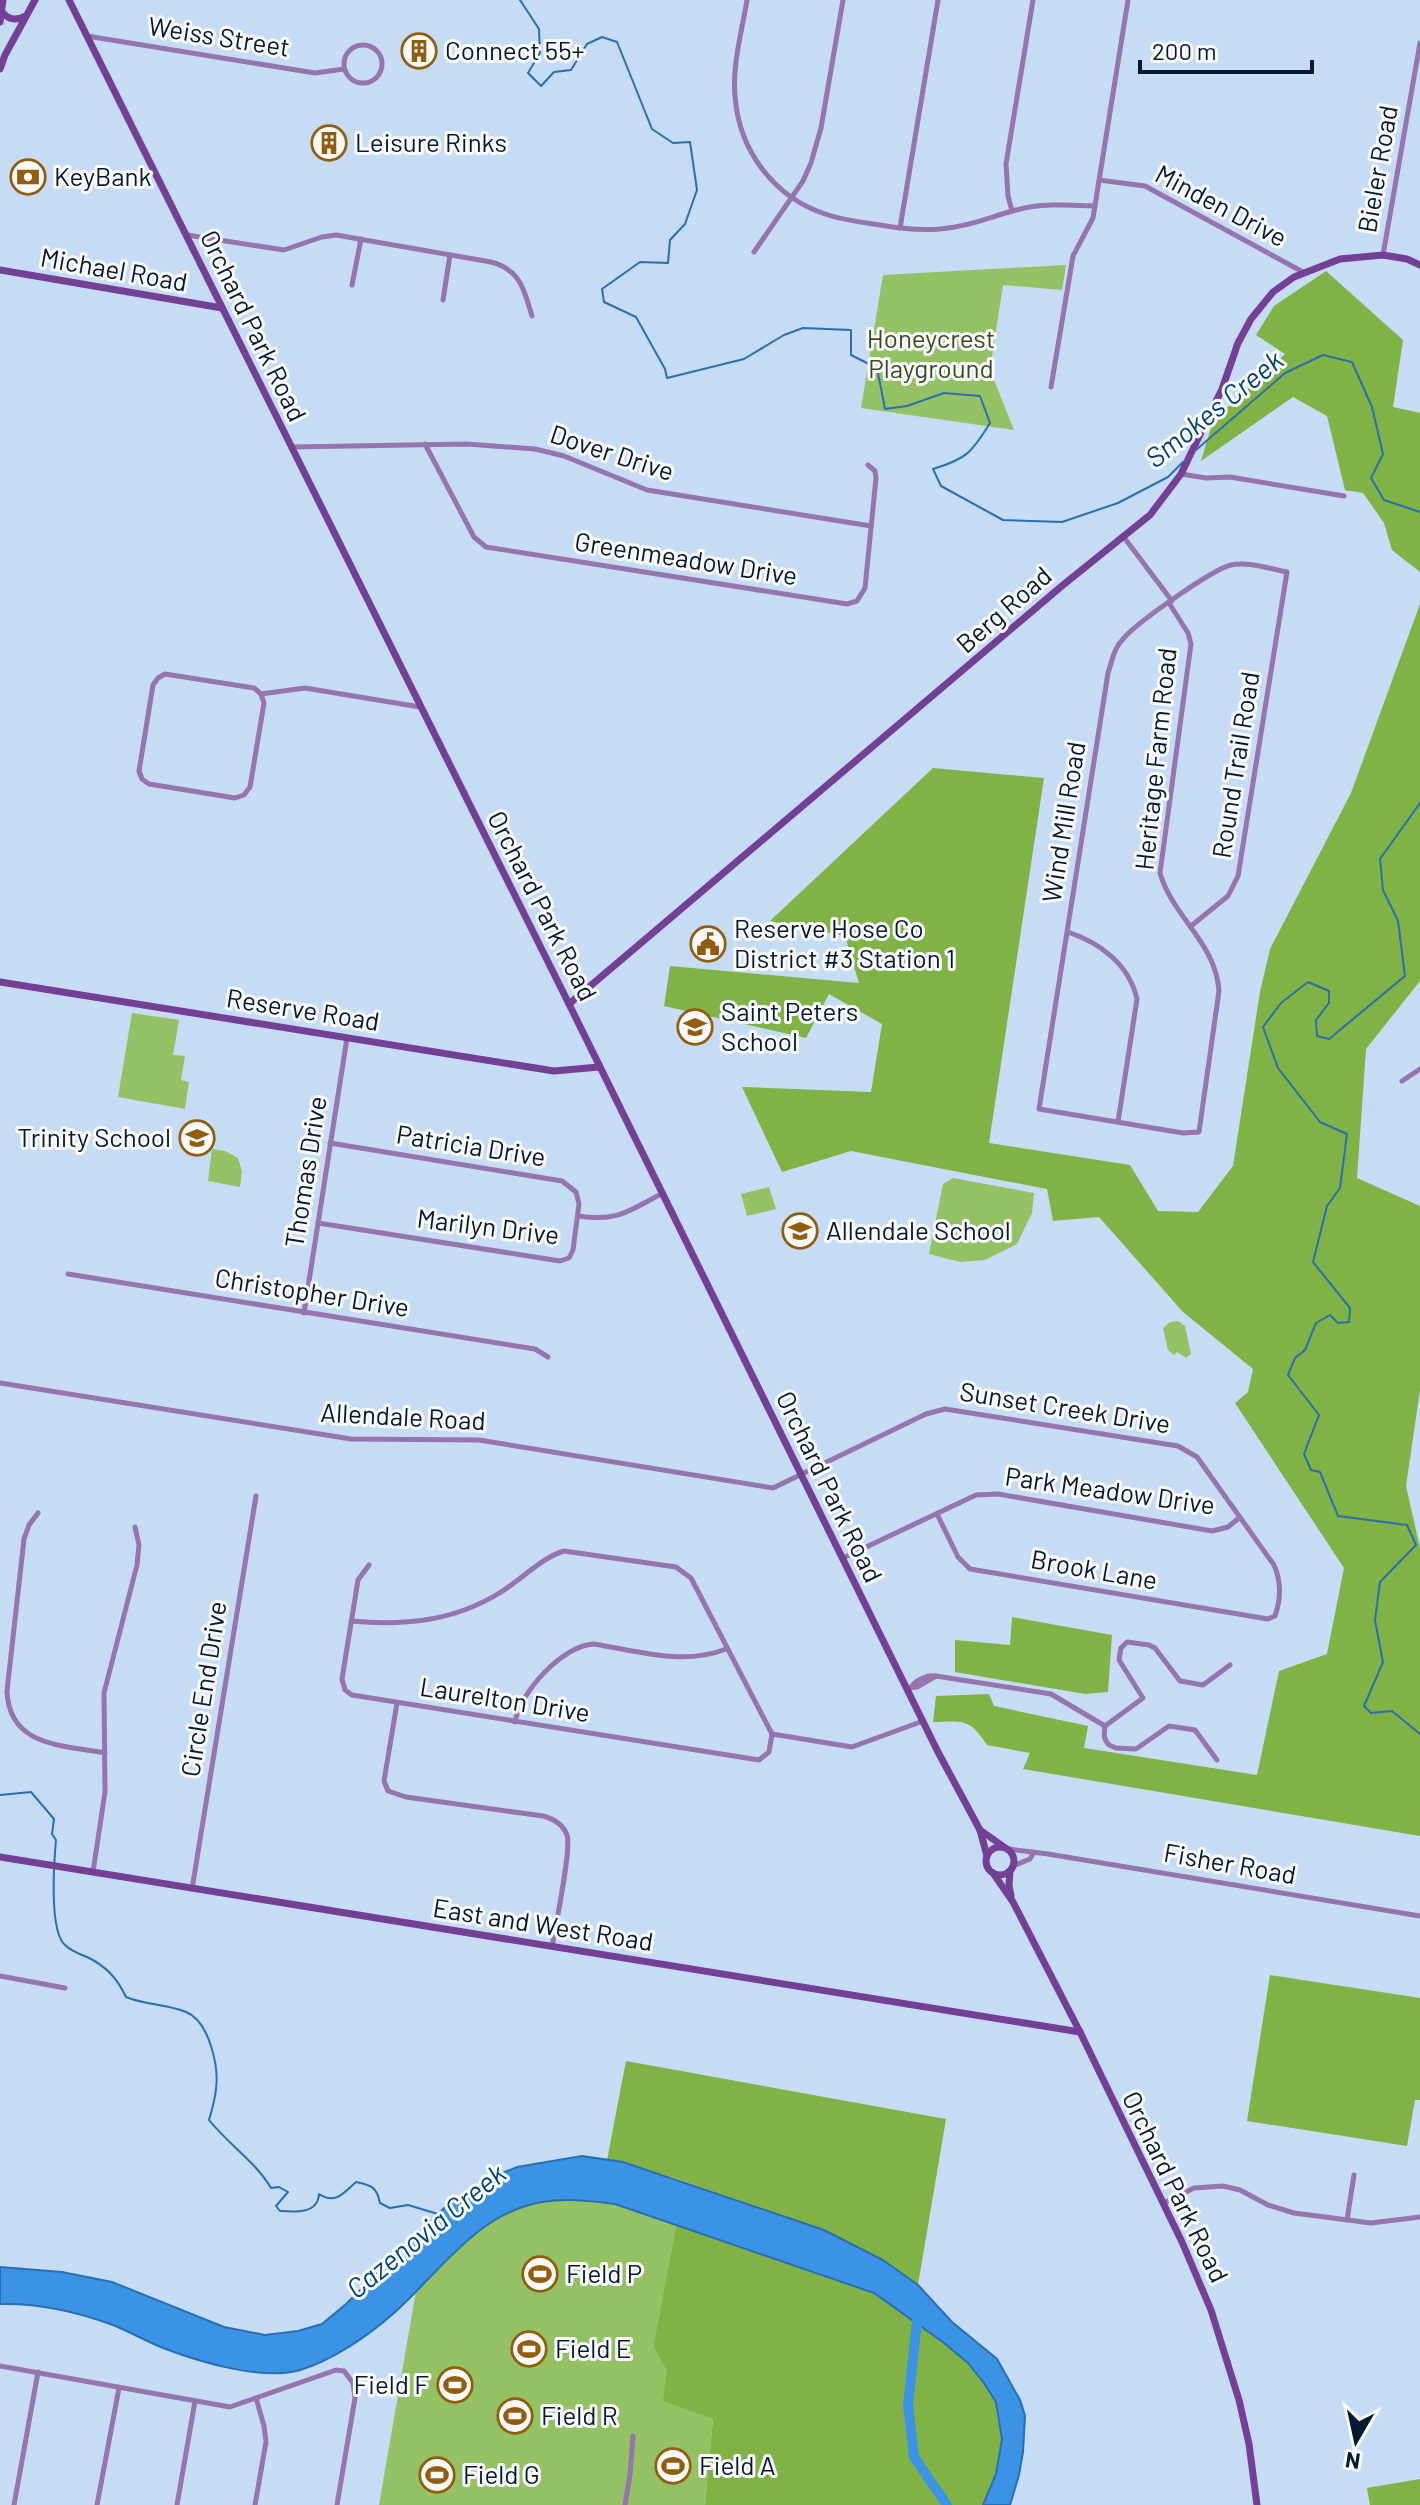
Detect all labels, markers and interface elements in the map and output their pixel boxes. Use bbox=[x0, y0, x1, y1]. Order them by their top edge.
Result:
street label: Weiss Street bbox=[146, 9, 292, 62]
scale bar bbox=[1140, 24, 1312, 74]
building icon: Connect 55+ bbox=[400, 32, 438, 70]
place label: Connect 55+ bbox=[445, 34, 585, 65]
text: 200 m bbox=[1152, 36, 1217, 65]
street label: Bieler Road bbox=[1350, 103, 1403, 235]
building icon: Leisure Rinks bbox=[310, 124, 348, 162]
place label: Leisure Rinks bbox=[355, 126, 507, 157]
street label: Minden Drive bbox=[1151, 157, 1293, 252]
bank icon: KeyBank bbox=[9, 158, 47, 196]
place label: KeyBank bbox=[54, 160, 151, 191]
street label: Orchard Park Road bbox=[195, 225, 314, 426]
street label: Michael Road bbox=[38, 240, 190, 297]
park label: Honeycrest Playground bbox=[867, 322, 995, 383]
water label: Smokes Creek bbox=[1138, 342, 1289, 474]
street label: Dover Drive bbox=[547, 417, 678, 486]
street label: Greenmeadow Drive bbox=[573, 525, 800, 590]
street label: Berg Road bbox=[949, 559, 1057, 659]
street label: Heritage Farm Road bbox=[1127, 646, 1182, 872]
street label: Round Trail Road bbox=[1204, 669, 1265, 860]
street label: Wind Mill Road bbox=[1034, 739, 1091, 904]
street label: Orchard Park Road bbox=[482, 805, 605, 1005]
place label: Reserve Hose Co District #3 Station 1 bbox=[734, 912, 955, 973]
public building icon: Reserve Hose Co District #3 Station 1 bbox=[689, 925, 727, 963]
street label: Reserve Road bbox=[225, 981, 382, 1036]
place label: Saint Peters School bbox=[721, 995, 858, 1056]
school or university icon: Saint Peters School bbox=[676, 1008, 714, 1046]
street label: Thomas Drive bbox=[277, 1094, 332, 1250]
street label: Patricia Drive bbox=[394, 1117, 548, 1172]
school or university icon: Trinity School bbox=[178, 1119, 216, 1157]
place label: Trinity School bbox=[17, 1121, 171, 1152]
street label: Marilyn Drive bbox=[415, 1201, 561, 1250]
school or university icon: Allendale School bbox=[781, 1212, 819, 1250]
place label: Allendale School bbox=[826, 1214, 1011, 1245]
street label: Christopher Drive bbox=[213, 1261, 412, 1322]
street label: Sunset Creek Drive bbox=[958, 1375, 1173, 1438]
street label: Orchard Park Road bbox=[771, 1386, 890, 1587]
street label: Allendale Road bbox=[320, 1396, 487, 1435]
street label: Park Meadow Drive bbox=[1003, 1459, 1217, 1520]
street label: Brook Lane bbox=[1029, 1542, 1160, 1595]
street label: Circle End Drive bbox=[173, 1599, 232, 1779]
street label: Laurelton Drive bbox=[418, 1670, 592, 1727]
street label: Fisher Road bbox=[1162, 1836, 1299, 1889]
street label: East and West Road bbox=[431, 1891, 656, 1956]
street label: Orchard Park Road bbox=[1117, 2086, 1236, 2287]
water label: Cazenovia Creek bbox=[339, 2155, 512, 2305]
sports icon: Field P bbox=[521, 2255, 559, 2293]
place label: Field P bbox=[566, 2257, 642, 2288]
sports icon: Field E bbox=[510, 2330, 548, 2368]
place label: Field E bbox=[555, 2332, 631, 2363]
sports icon: Field F bbox=[436, 2366, 474, 2404]
place label: Field F bbox=[354, 2368, 429, 2399]
sports icon: Field R bbox=[496, 2397, 534, 2435]
place label: Field R bbox=[541, 2399, 618, 2430]
north arrow bbox=[1316, 2401, 1396, 2481]
sports icon: Field A bbox=[654, 2447, 692, 2485]
text: N bbox=[1343, 2448, 1362, 2476]
place label: Field A bbox=[699, 2449, 775, 2480]
sports icon: Field G bbox=[418, 2456, 456, 2494]
place label: Field G bbox=[463, 2458, 540, 2489]

